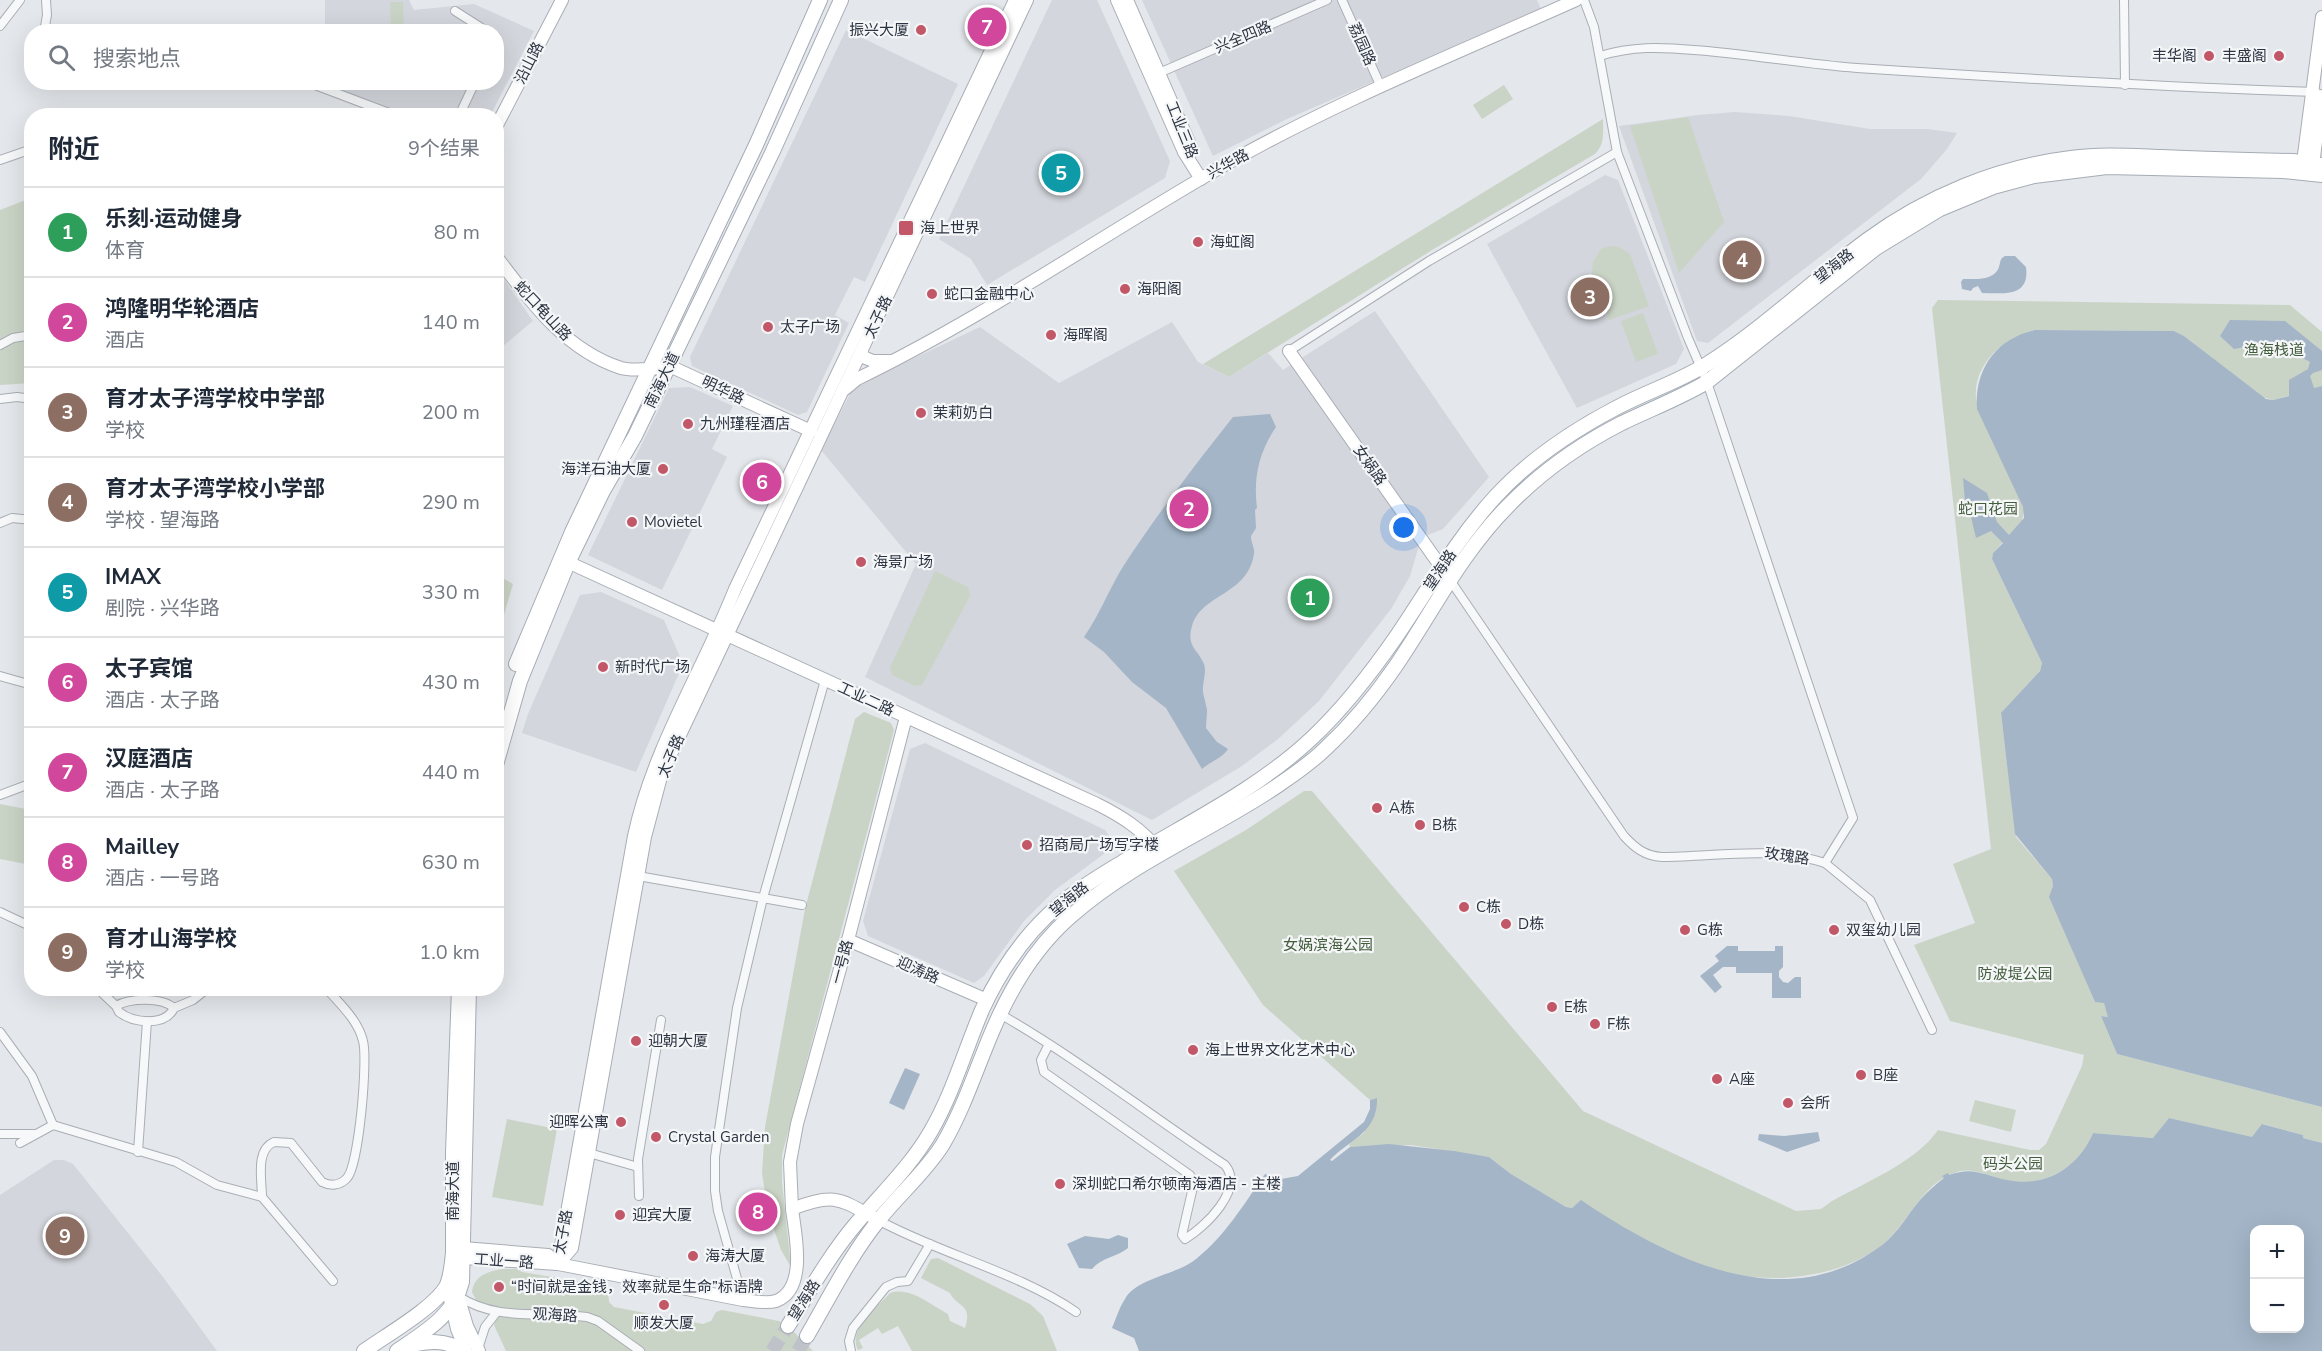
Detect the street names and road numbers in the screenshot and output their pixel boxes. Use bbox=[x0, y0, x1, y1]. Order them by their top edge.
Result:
street label: 兴全四路 bbox=[1211, 16, 1275, 58]
street label: 荔园路 bbox=[1344, 19, 1380, 69]
street label: 沿山路 bbox=[510, 38, 548, 88]
street label: 工业三路 bbox=[1161, 98, 1203, 162]
street label: 兴华路 bbox=[1203, 144, 1253, 184]
street label: 望海路 bbox=[1810, 244, 1858, 288]
street label: 蛇口龟山路 bbox=[510, 277, 576, 345]
street label: 太子路 bbox=[859, 292, 897, 342]
street label: 南海大道 bbox=[640, 349, 684, 411]
street label: 明华路 bbox=[698, 371, 748, 409]
street label: 女娲路 bbox=[1349, 441, 1391, 489]
street label: 望海路 bbox=[1419, 546, 1461, 594]
street label: 工业二路 bbox=[835, 677, 897, 721]
street label: 太子路 bbox=[653, 731, 689, 781]
street label: 玫瑰路 bbox=[1763, 843, 1811, 869]
street label: 望海路 bbox=[1045, 877, 1093, 921]
street label: 一号路 bbox=[827, 938, 857, 986]
street label: 迎涛路 bbox=[893, 952, 943, 988]
street label: 南海大道 bbox=[443, 1161, 463, 1221]
street label: 太子路 bbox=[549, 1208, 577, 1256]
street label: 工业一路 bbox=[473, 1249, 535, 1273]
street label: 望海路 bbox=[784, 1276, 824, 1324]
street label: 观海路 bbox=[532, 1304, 578, 1326]

